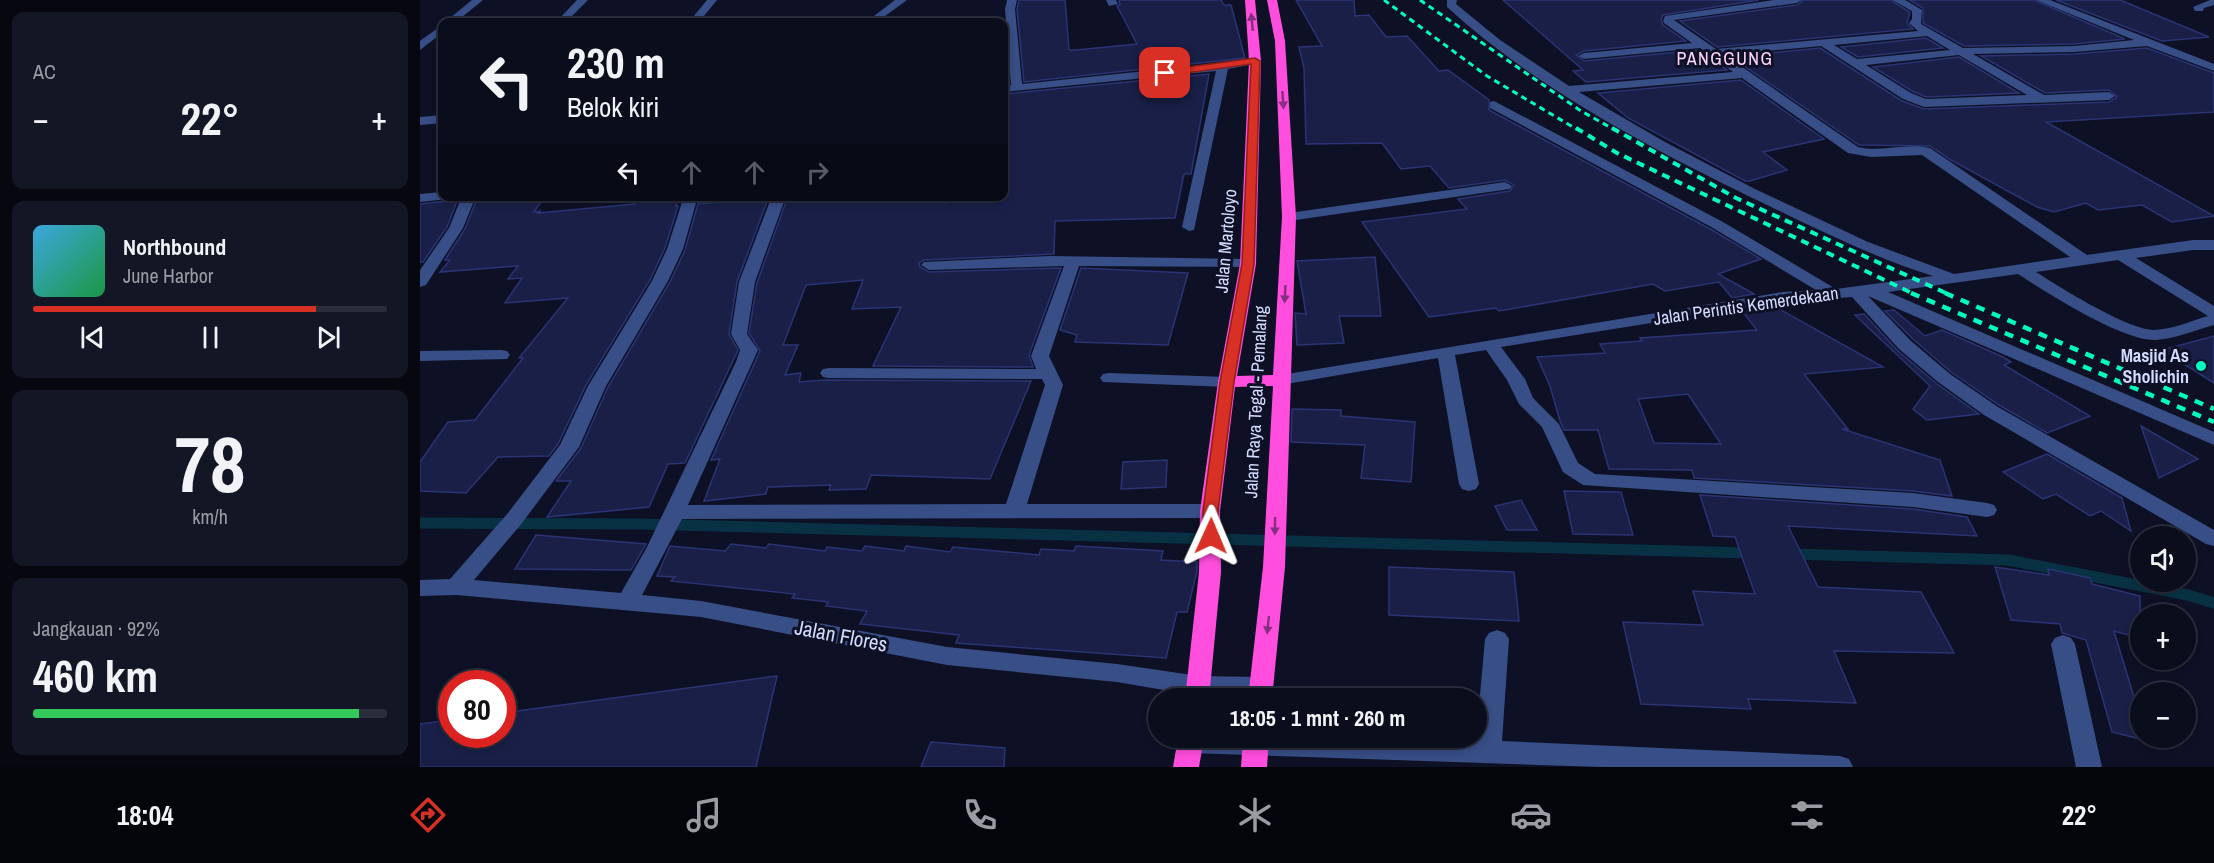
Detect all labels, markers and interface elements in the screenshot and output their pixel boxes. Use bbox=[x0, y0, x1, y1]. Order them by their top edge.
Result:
one-way arrow bbox=[1247, 12, 1257, 31]
text: 230 m bbox=[567, 35, 665, 91]
icon: left bbox=[468, 42, 546, 120]
district label: PANGGUNG bbox=[1676, 46, 1774, 71]
pin bbox=[1139, 47, 1190, 98]
icon: arrive bbox=[1148, 56, 1181, 89]
text: AC bbox=[33, 58, 56, 85]
text: 22° bbox=[180, 88, 240, 149]
text: Belok kiri bbox=[567, 89, 659, 125]
one-way arrow bbox=[1279, 90, 1288, 109]
text: − bbox=[33, 96, 49, 140]
text: + bbox=[371, 96, 387, 140]
icon: left bbox=[612, 156, 645, 189]
icon: ahead bbox=[675, 156, 708, 189]
icon: ahead bbox=[738, 156, 771, 189]
icon: right bbox=[801, 156, 834, 189]
street label: Jalan Martoloyo bbox=[1209, 188, 1242, 294]
text: Northbound bbox=[123, 232, 226, 262]
text: June Harbor bbox=[123, 262, 213, 289]
street label: Jalan Perintis Kemerdekaan bbox=[1652, 280, 1840, 331]
one-way arrow bbox=[1281, 285, 1290, 304]
street label: Jalan Raya Tegal - Pemalang bbox=[1238, 304, 1273, 499]
icon: previous bbox=[76, 321, 109, 354]
icon: pause bbox=[194, 321, 227, 354]
icon: next bbox=[312, 321, 345, 354]
place label: Masjid As Sholichin bbox=[2121, 343, 2189, 389]
marker: Masjid As Sholichin bbox=[2194, 359, 2208, 373]
text: 78 bbox=[174, 411, 246, 516]
text: km/h bbox=[192, 503, 228, 530]
position arrow bbox=[1179, 504, 1243, 568]
one-way arrow bbox=[1270, 517, 1280, 536]
map controls bbox=[2130, 526, 2196, 748]
button: sound bbox=[2130, 526, 2196, 592]
button: + bbox=[2130, 604, 2196, 670]
street label: Jalan Flores bbox=[792, 612, 890, 659]
text: Jangkauan · 92% bbox=[33, 615, 160, 642]
one-way arrow bbox=[1263, 615, 1273, 634]
text: 460 km bbox=[33, 645, 158, 706]
speed limit sign: 80 bbox=[438, 670, 516, 748]
button: − bbox=[2130, 682, 2196, 748]
text: 18:05 · 1 mnt · 260 m bbox=[1230, 703, 1405, 733]
icon: directions bbox=[407, 794, 449, 836]
icon: music bbox=[683, 794, 725, 836]
icon: phone bbox=[959, 794, 1001, 836]
icon: climate bbox=[1234, 794, 1276, 836]
icon: car bbox=[1510, 794, 1552, 836]
icon: filters bbox=[1786, 794, 1828, 836]
text: 18:04 bbox=[117, 797, 173, 833]
text: 22° bbox=[2062, 797, 2097, 833]

